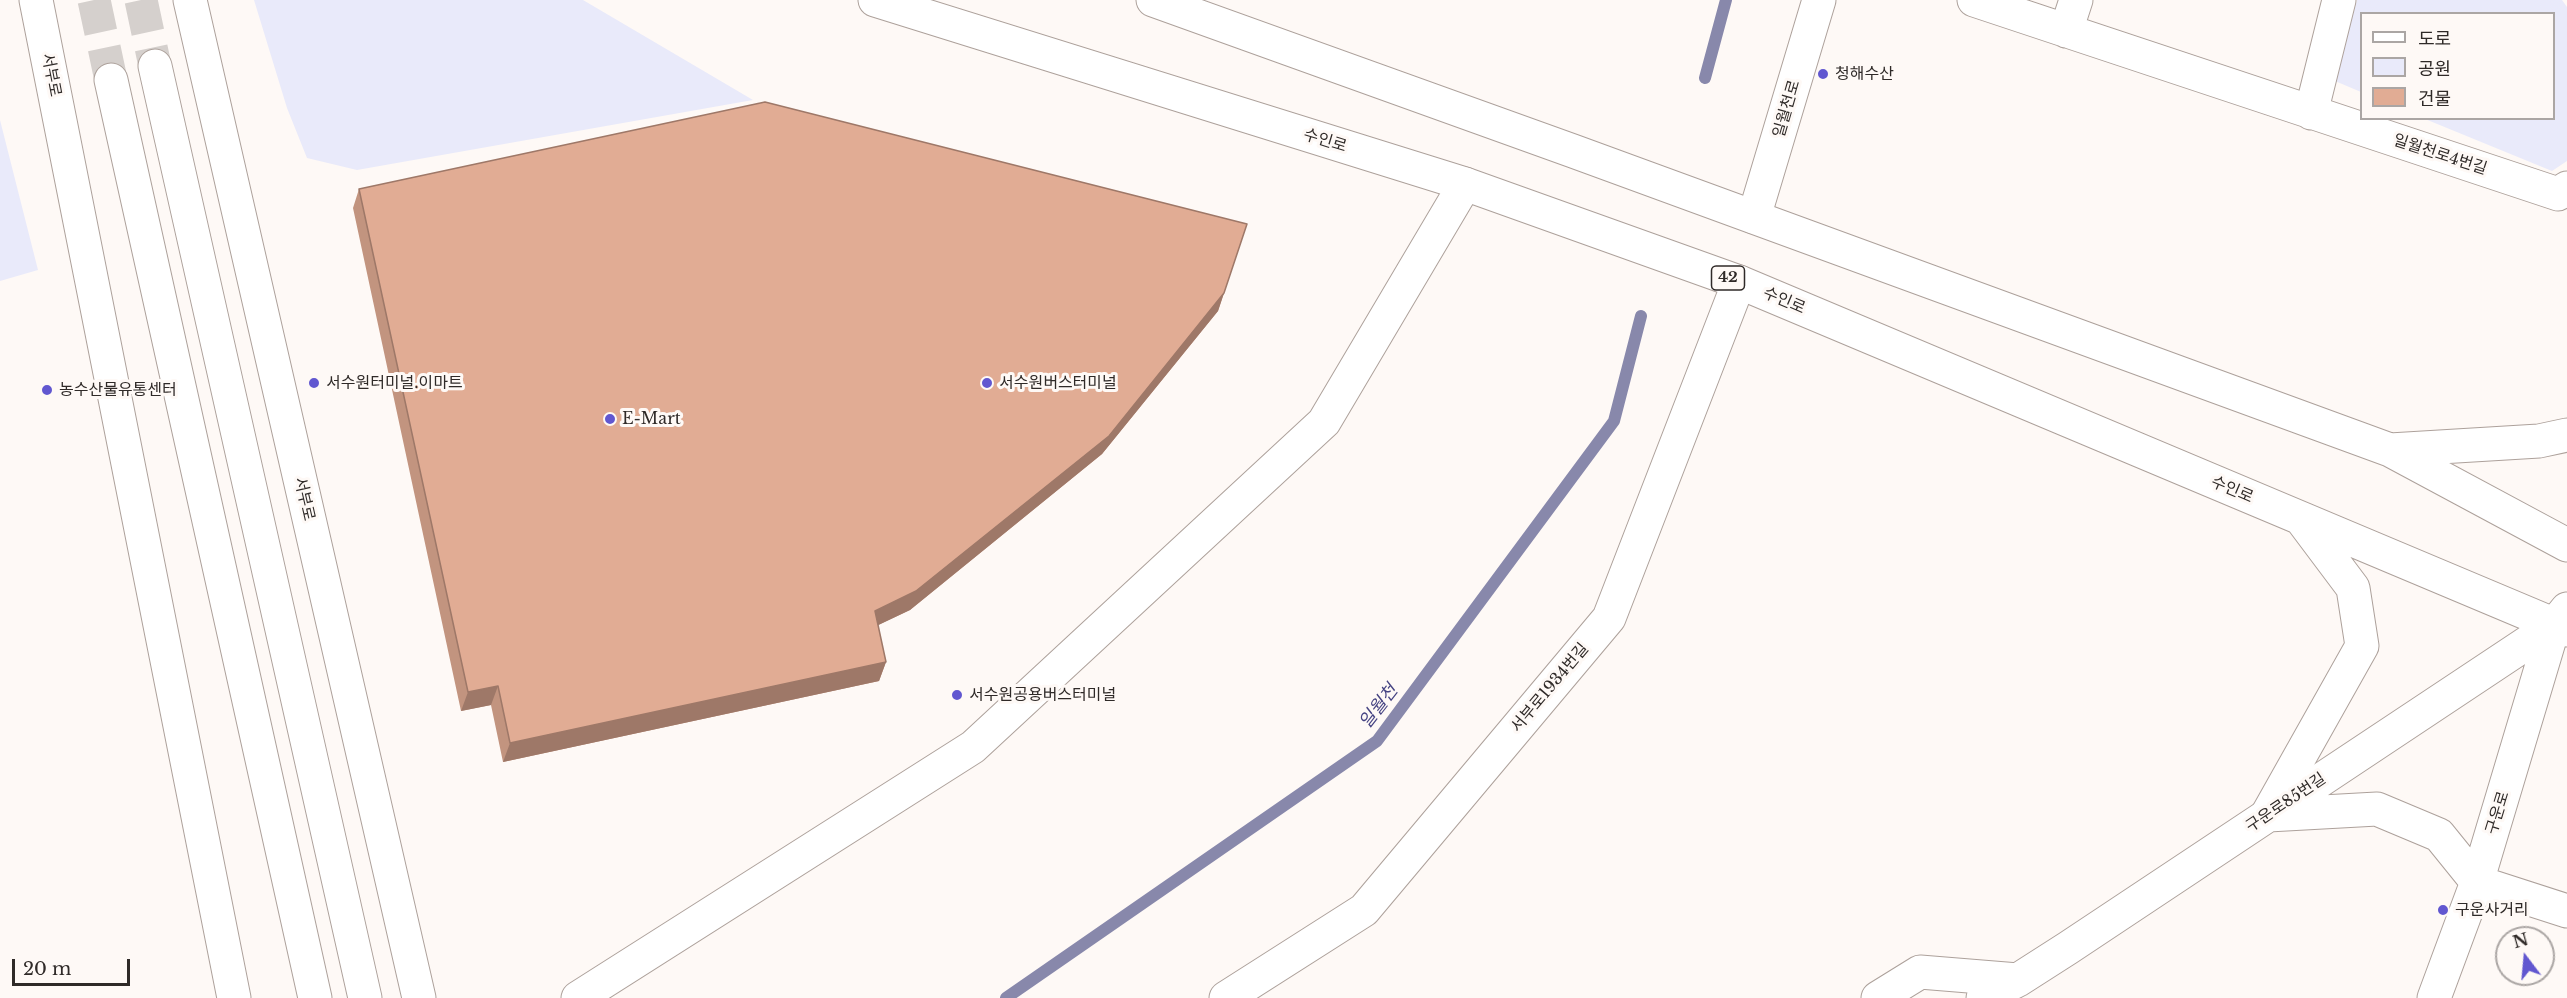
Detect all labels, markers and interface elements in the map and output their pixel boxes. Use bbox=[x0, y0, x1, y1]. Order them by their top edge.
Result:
legend bbox=[2360, 12, 2555, 120]
text: 도로 bbox=[2418, 28, 2451, 50]
street label: 서부로 bbox=[37, 51, 65, 99]
text: 공원 bbox=[2418, 58, 2451, 80]
place label: 청해수산 bbox=[1835, 64, 1894, 84]
marker: 청해수산 bbox=[1816, 67, 1830, 81]
street label: 일월천로 bbox=[1770, 78, 1804, 140]
text: 건물 bbox=[2418, 88, 2451, 110]
street label: 수인로 bbox=[1301, 125, 1349, 157]
street label: 일월천로4번길 bbox=[2391, 131, 2489, 179]
road number: 42 bbox=[1712, 266, 1744, 290]
street label: 수인로 bbox=[1760, 284, 1808, 318]
place label: 서수원터미널.이마트 bbox=[326, 373, 463, 393]
place label: 서수원버스터미널 bbox=[999, 373, 1117, 393]
marker: 서수원터미널.이마트 bbox=[307, 376, 321, 390]
marker: 서수원버스터미널 bbox=[980, 376, 994, 390]
place label: 농수산물유통센터 bbox=[59, 380, 177, 400]
marker: 농수산물유통센터 bbox=[40, 383, 54, 397]
place label: E-Mart bbox=[622, 409, 681, 429]
marker: E-Mart bbox=[603, 412, 617, 426]
street label: 수인로 bbox=[2208, 473, 2256, 507]
street label: 서부로 bbox=[290, 475, 318, 523]
street label: 서부로1934번길 bbox=[1507, 640, 1593, 736]
water label: 일월천 bbox=[1355, 681, 1403, 733]
place label: 서수원공용버스터미널 bbox=[969, 685, 1116, 705]
marker: 서수원공용버스터미널 bbox=[950, 688, 964, 702]
street label: 구운로85번길 bbox=[2242, 769, 2330, 837]
street label: 구운로 bbox=[2482, 789, 2514, 837]
place label: 구운사거리 bbox=[2455, 900, 2529, 920]
marker: 구운사거리 bbox=[2436, 903, 2450, 917]
north arrow bbox=[2495, 926, 2555, 986]
text: N bbox=[2511, 929, 2531, 952]
scale bar bbox=[15, 947, 134, 985]
text: 20 m bbox=[23, 958, 71, 980]

